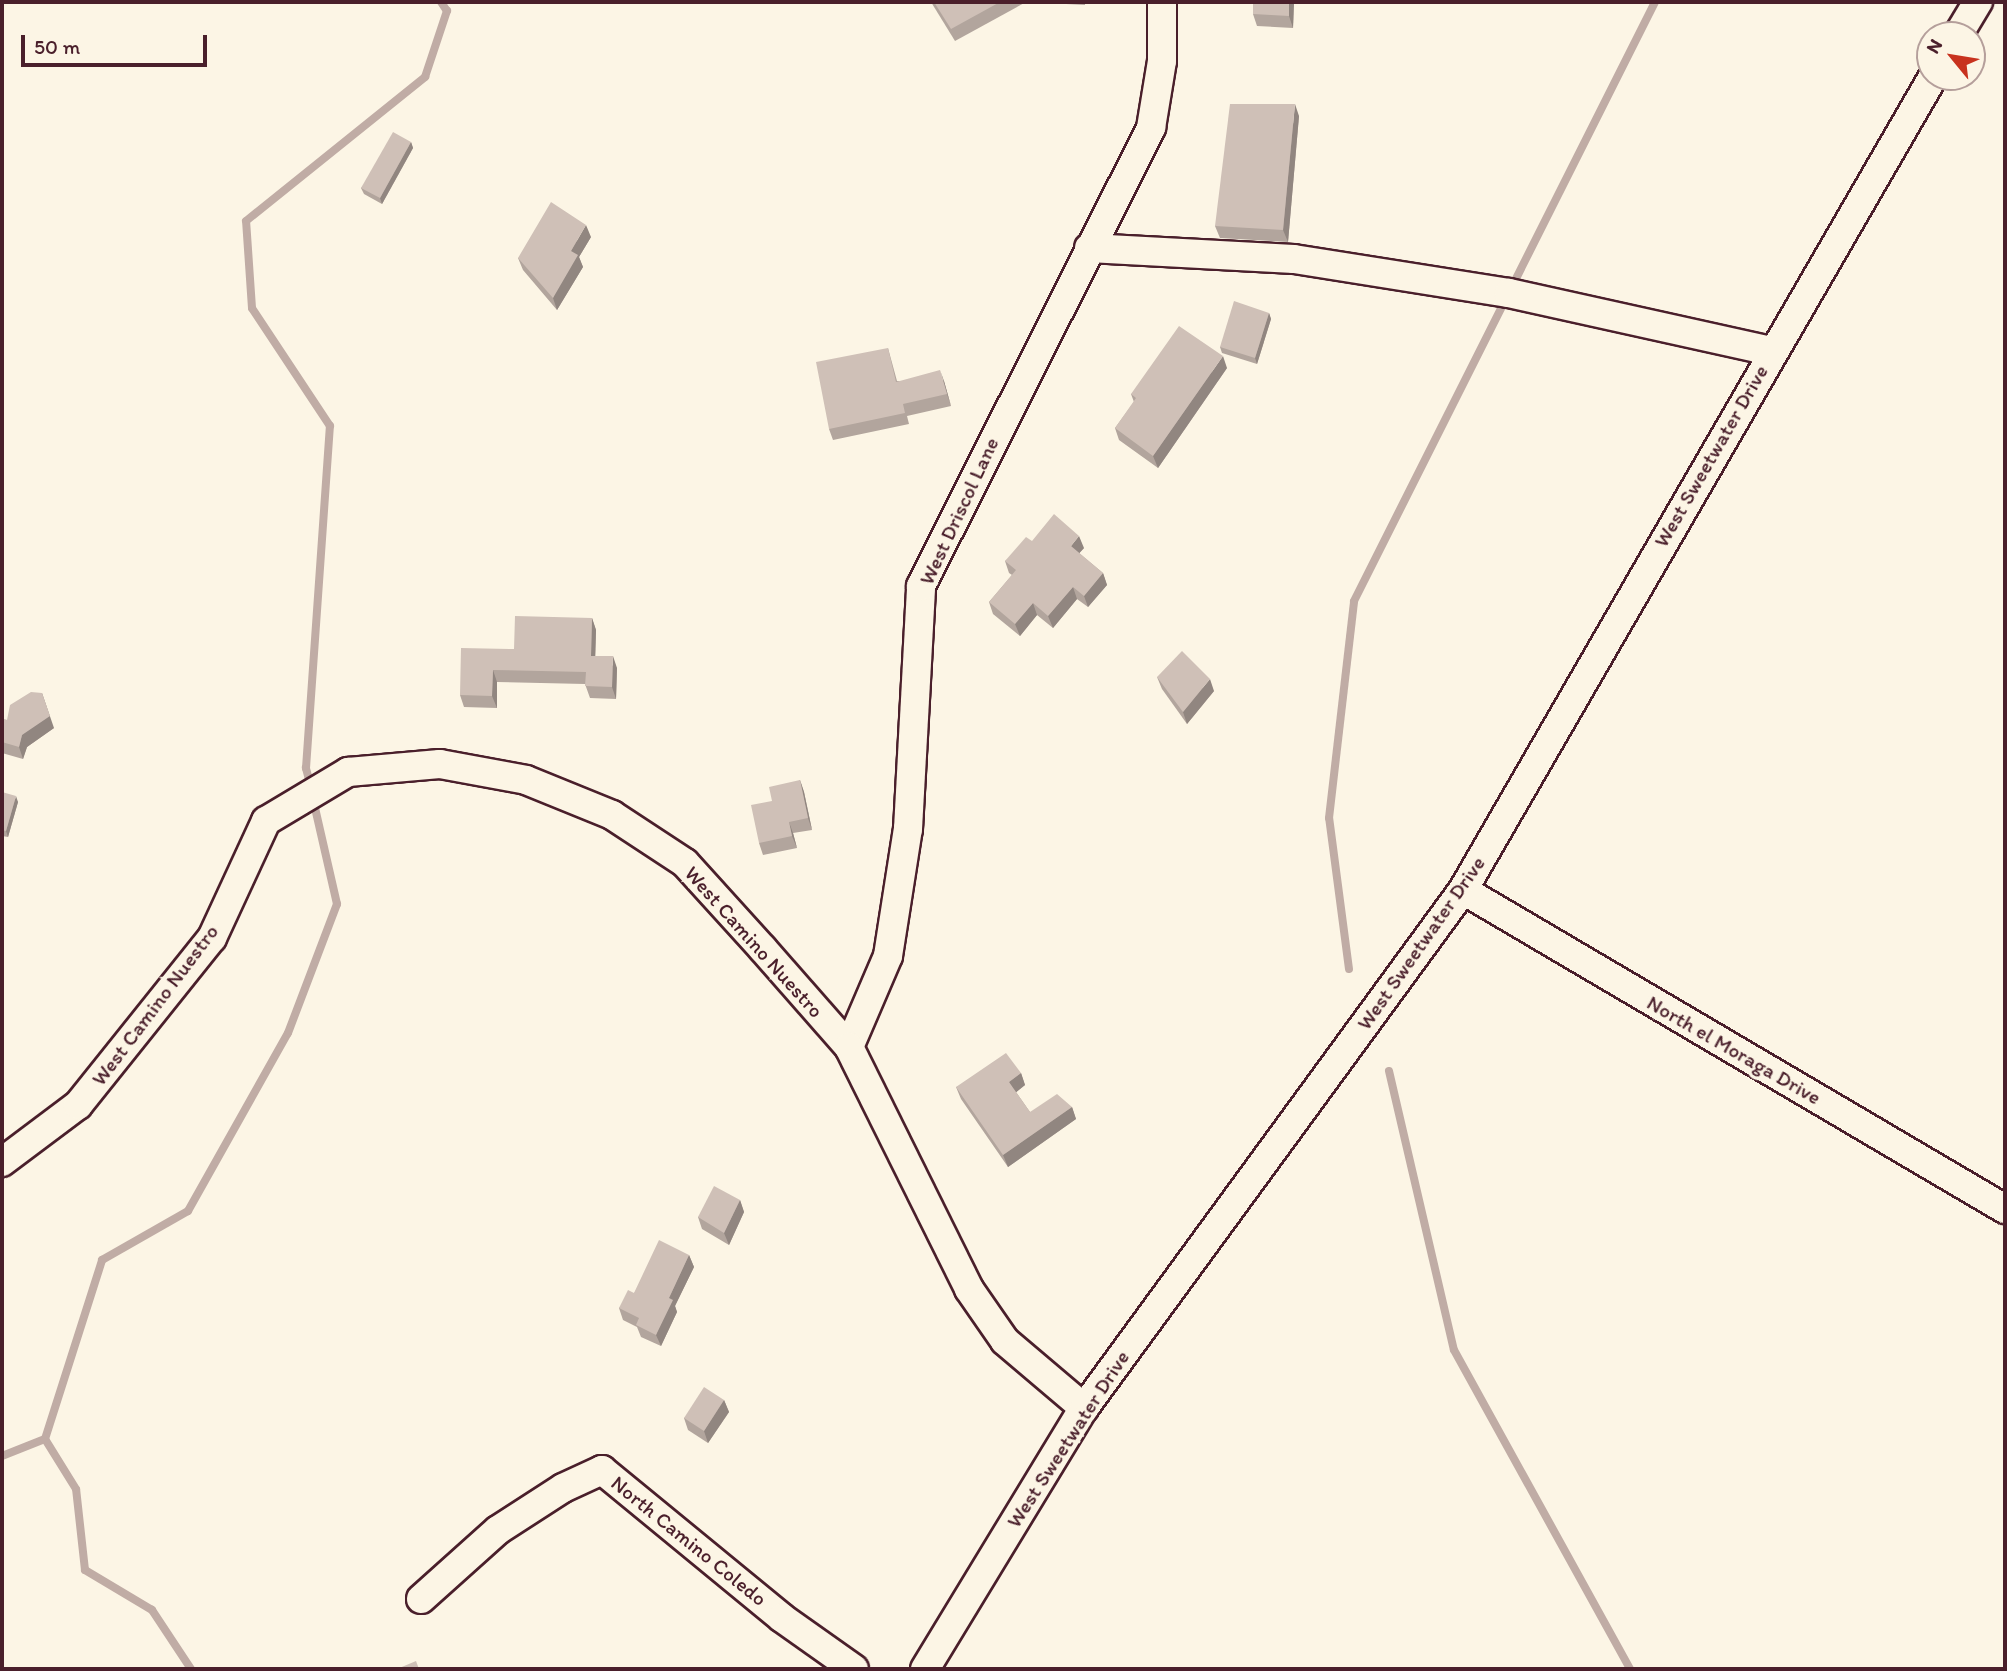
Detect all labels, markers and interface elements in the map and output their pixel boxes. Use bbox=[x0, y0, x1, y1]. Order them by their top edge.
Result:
scale bar bbox=[24, 21, 210, 65]
north arrow bbox=[1916, 21, 1986, 91]
text: 50 m bbox=[34, 34, 80, 59]
text: N bbox=[1921, 35, 1947, 58]
street label: West Sweetwater Drive bbox=[1649, 360, 1773, 552]
street label: West Driscol Lane bbox=[914, 433, 1004, 589]
street label: West Sweetwater Drive bbox=[1352, 851, 1490, 1035]
street label: West Camino Nuestro bbox=[679, 861, 829, 1023]
street label: West Camino Nuestro bbox=[86, 919, 224, 1091]
street label: North el Moraga Drive bbox=[1642, 990, 1826, 1110]
street label: West Sweetwater Drive bbox=[1001, 1346, 1135, 1532]
street label: North Camino Coledo bbox=[606, 1470, 772, 1612]

